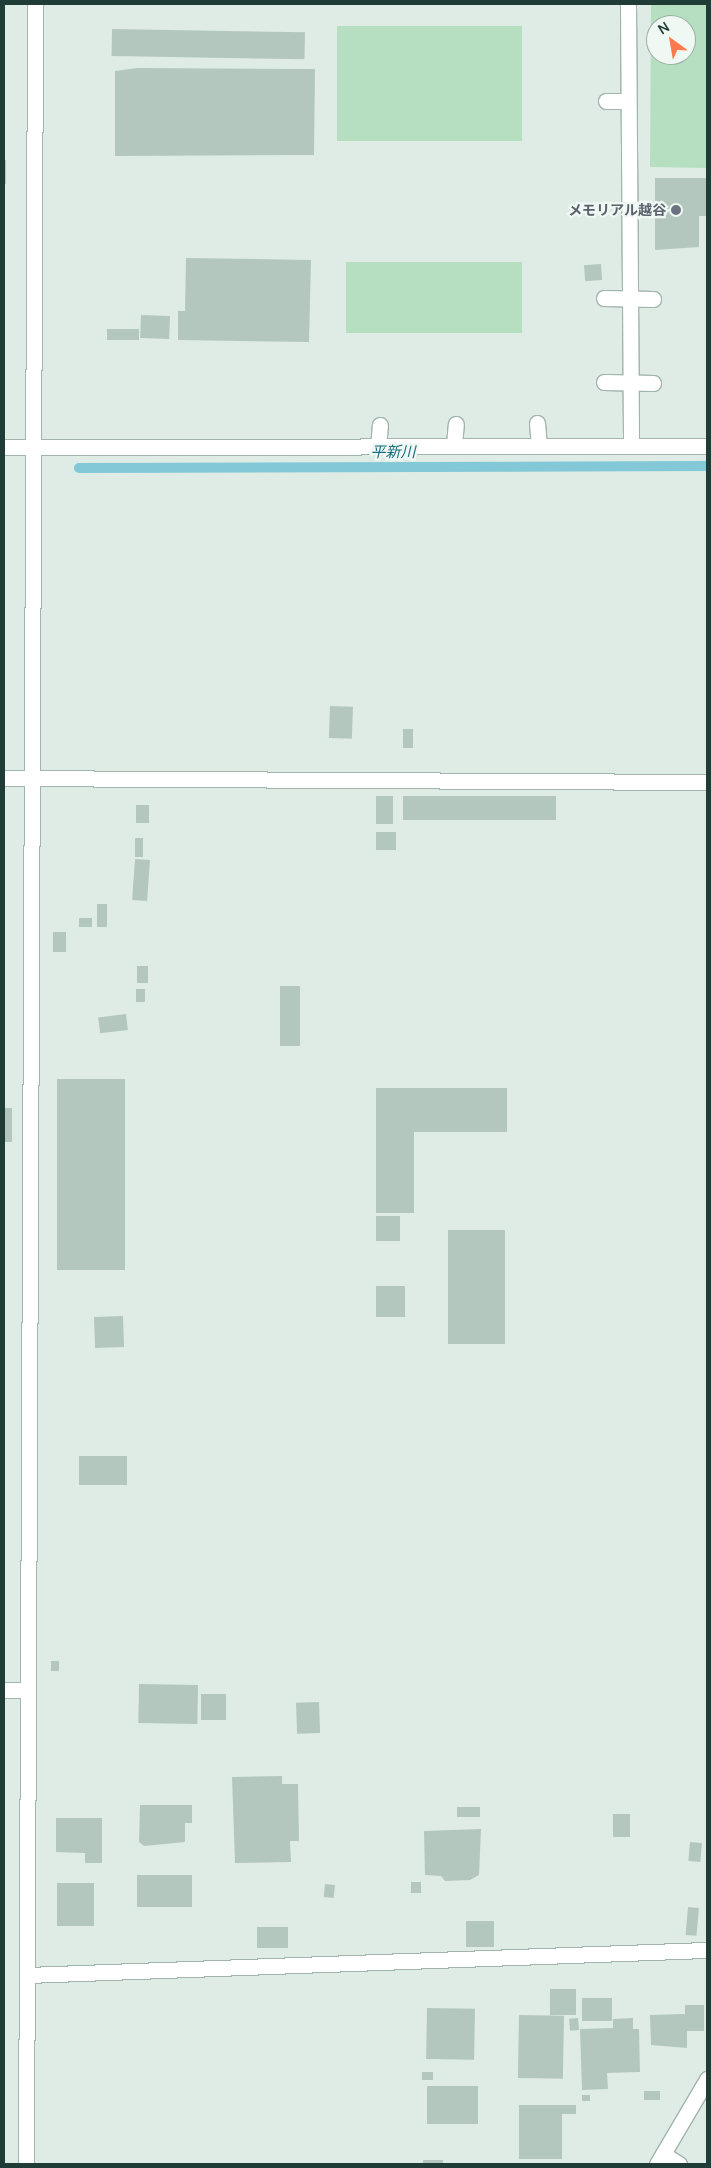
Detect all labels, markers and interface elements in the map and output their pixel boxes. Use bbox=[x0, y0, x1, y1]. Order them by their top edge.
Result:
north arrow bbox=[646, 15, 696, 65]
text: N bbox=[654, 17, 673, 38]
place label: メモリアル越谷 bbox=[568, 202, 666, 218]
marker: メモリアル越谷 bbox=[670, 204, 682, 216]
water label: 平新川 bbox=[371, 443, 415, 461]

